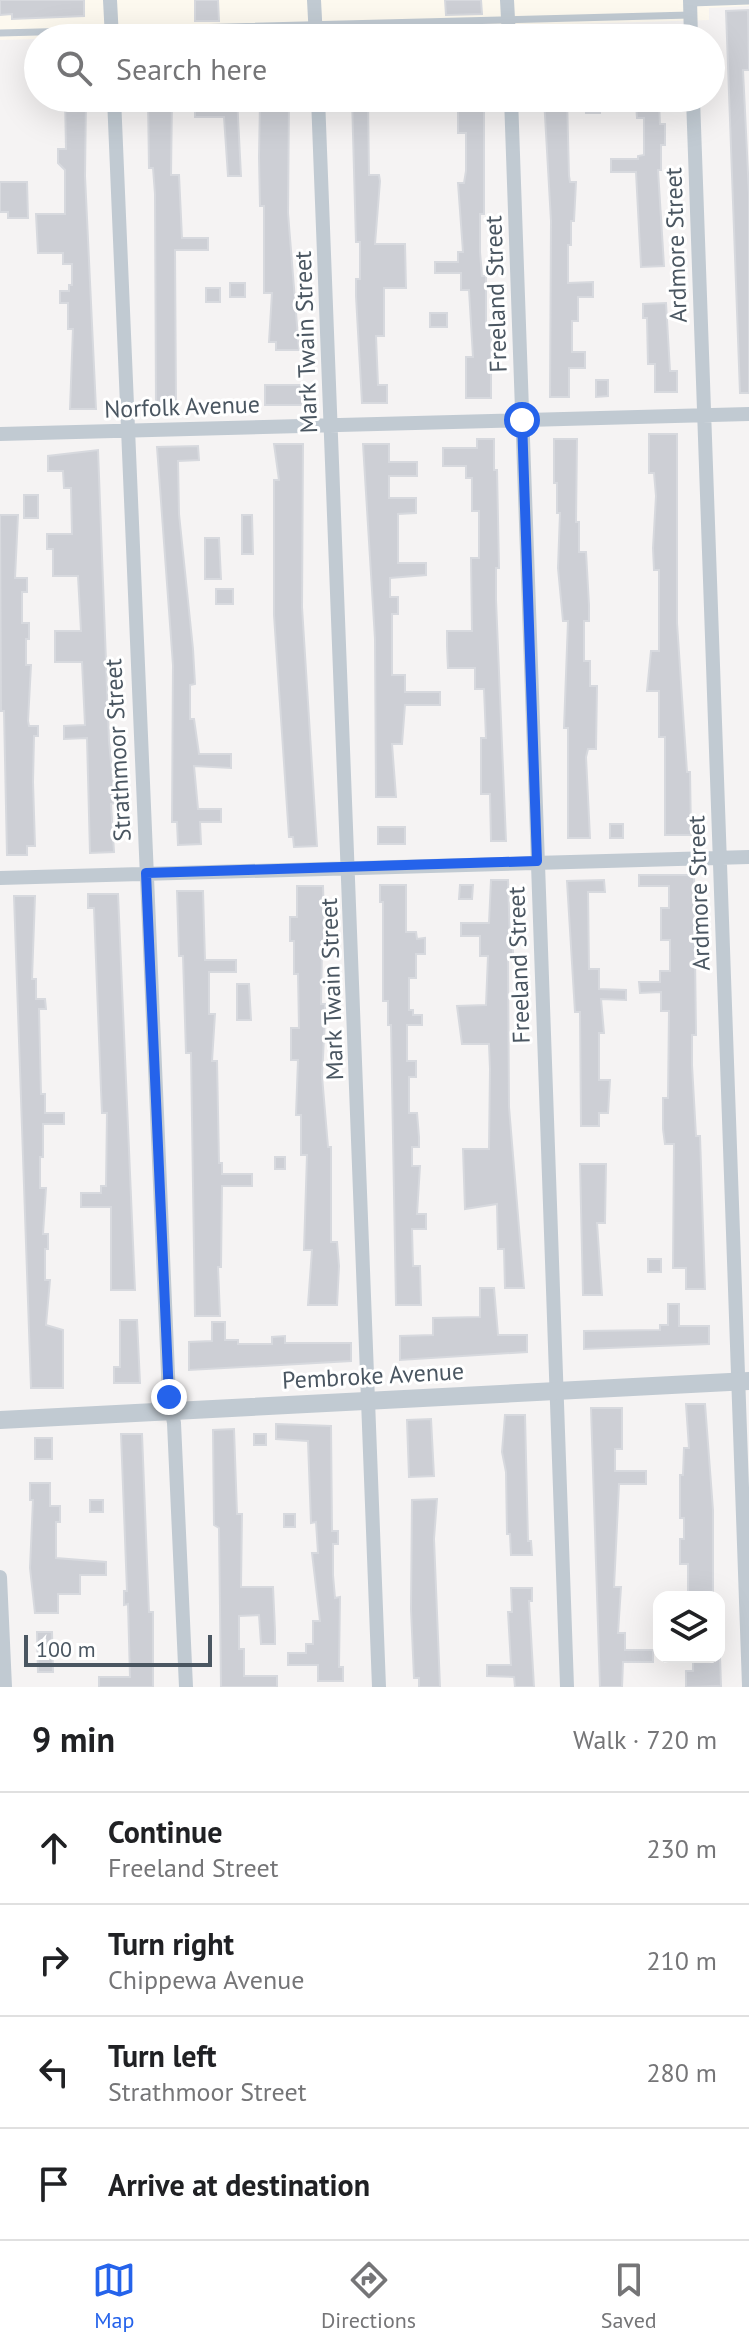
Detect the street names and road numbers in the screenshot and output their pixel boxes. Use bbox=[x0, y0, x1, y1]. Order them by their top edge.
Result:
street label: Ardmore Street bbox=[657, 167, 694, 323]
street label: Freeland Street bbox=[477, 215, 514, 373]
street label: Mark Twain Street bbox=[287, 250, 324, 434]
street label: Norfolk Avenue bbox=[104, 388, 260, 425]
street label: Strathmoor Street bbox=[97, 658, 138, 842]
street label: Ardmore Street bbox=[680, 815, 717, 971]
street label: Freeland Street bbox=[500, 886, 537, 1044]
street label: Mark Twain Street bbox=[313, 897, 350, 1081]
street label: Pembroke Avenue bbox=[281, 1355, 465, 1396]

